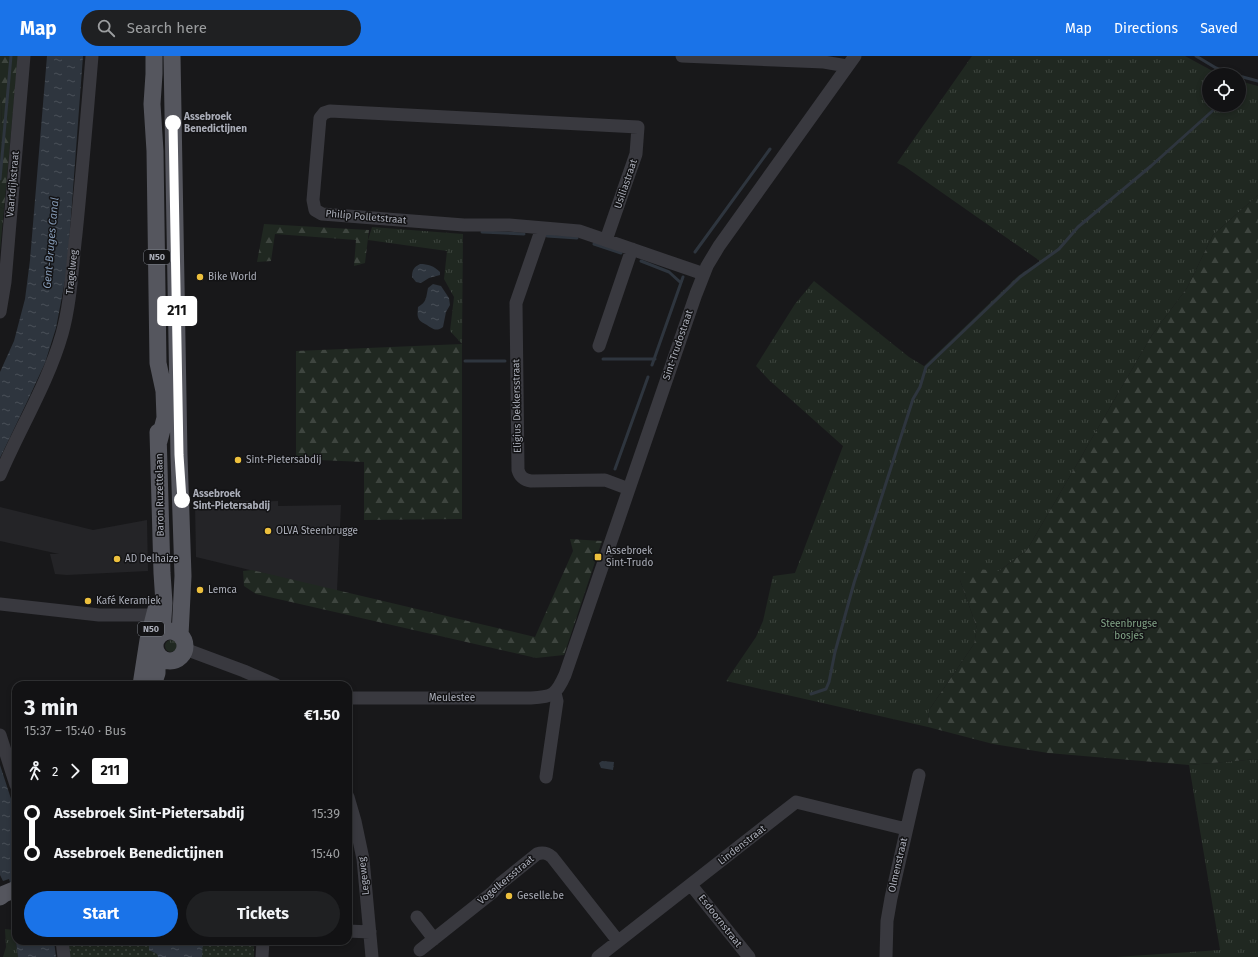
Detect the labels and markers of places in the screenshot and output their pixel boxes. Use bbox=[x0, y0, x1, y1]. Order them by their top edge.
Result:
place label: Assebroek Benedictijnen bbox=[183, 111, 247, 135]
marker: Assebroek Benedictijnen bbox=[165, 115, 181, 131]
place label: Bike World bbox=[208, 271, 257, 283]
marker: Bike World bbox=[195, 272, 205, 282]
place label: Sint-Pietersabdij bbox=[246, 454, 322, 466]
marker: Sint-Pietersabdij bbox=[233, 455, 243, 465]
place label: Assebroek Sint-Pietersabdij bbox=[192, 488, 270, 512]
marker: Assebroek Sint-Pietersabdij bbox=[174, 492, 190, 508]
place label: OLVA Steenbrugge bbox=[276, 525, 358, 537]
marker: OLVA Steenbrugge bbox=[263, 526, 273, 536]
place label: Assebroek Sint-Trudo bbox=[606, 545, 653, 569]
marker: Assebroek Sint-Trudo bbox=[593, 552, 603, 562]
place label: AD Delhaize bbox=[125, 553, 179, 565]
marker: AD Delhaize bbox=[112, 554, 122, 564]
place label: Lemca bbox=[208, 584, 237, 596]
marker: Lemca bbox=[195, 585, 205, 595]
place label: Kafé Keramiek bbox=[96, 595, 162, 607]
marker: Kafé Keramiek bbox=[83, 596, 93, 606]
place label: Geselle.be bbox=[517, 890, 564, 902]
marker: Geselle.be bbox=[504, 891, 514, 901]

